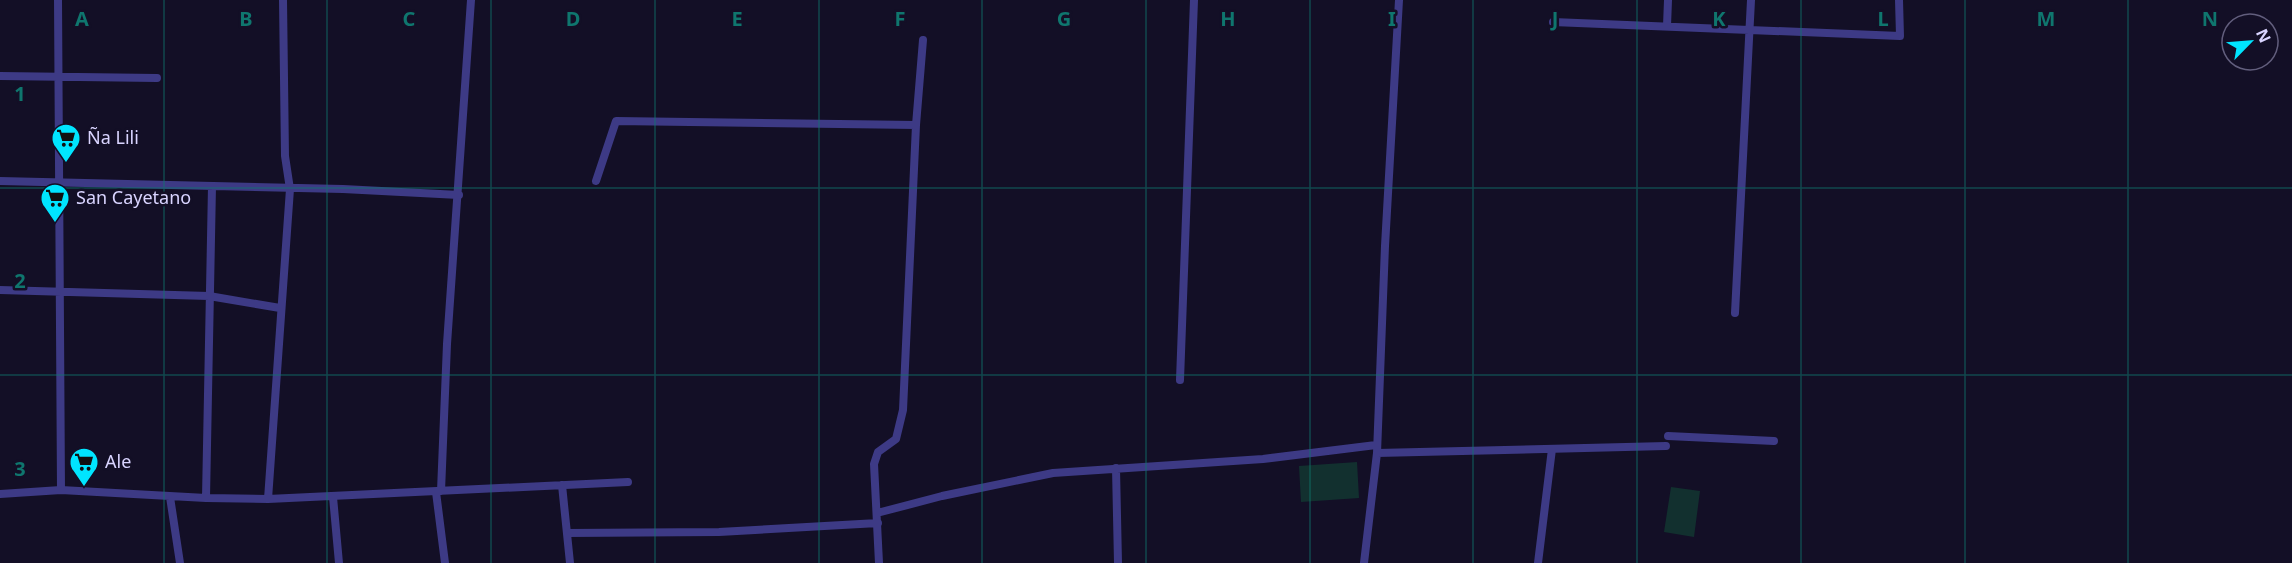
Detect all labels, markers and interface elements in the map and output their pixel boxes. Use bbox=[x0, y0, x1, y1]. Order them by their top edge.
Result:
text: A bbox=[75, 5, 89, 32]
text: B bbox=[239, 5, 253, 32]
text: C bbox=[403, 5, 416, 32]
text: D bbox=[566, 5, 580, 32]
text: E bbox=[731, 5, 743, 32]
text: F bbox=[895, 5, 905, 32]
text: G bbox=[1057, 5, 1071, 32]
text: H bbox=[1220, 5, 1236, 32]
text: I bbox=[1388, 5, 1396, 32]
text: J bbox=[1550, 5, 1558, 32]
text: K bbox=[1712, 5, 1726, 32]
text: L bbox=[1877, 5, 1889, 32]
text: M bbox=[2037, 5, 2055, 32]
text: N bbox=[2202, 5, 2218, 32]
north arrow bbox=[2220, 12, 2280, 72]
text: N bbox=[2251, 25, 2276, 46]
text: 1 bbox=[14, 80, 26, 107]
supermarket icon: Ña Lili bbox=[50, 122, 82, 164]
place label: Ña Lili bbox=[87, 125, 139, 149]
supermarket icon: San Cayetano bbox=[39, 182, 71, 224]
place label: San Cayetano bbox=[76, 185, 191, 209]
text: 2 bbox=[14, 267, 26, 294]
supermarket icon: Ale bbox=[68, 446, 100, 488]
place label: Ale bbox=[105, 449, 131, 473]
text: 3 bbox=[14, 455, 26, 482]

